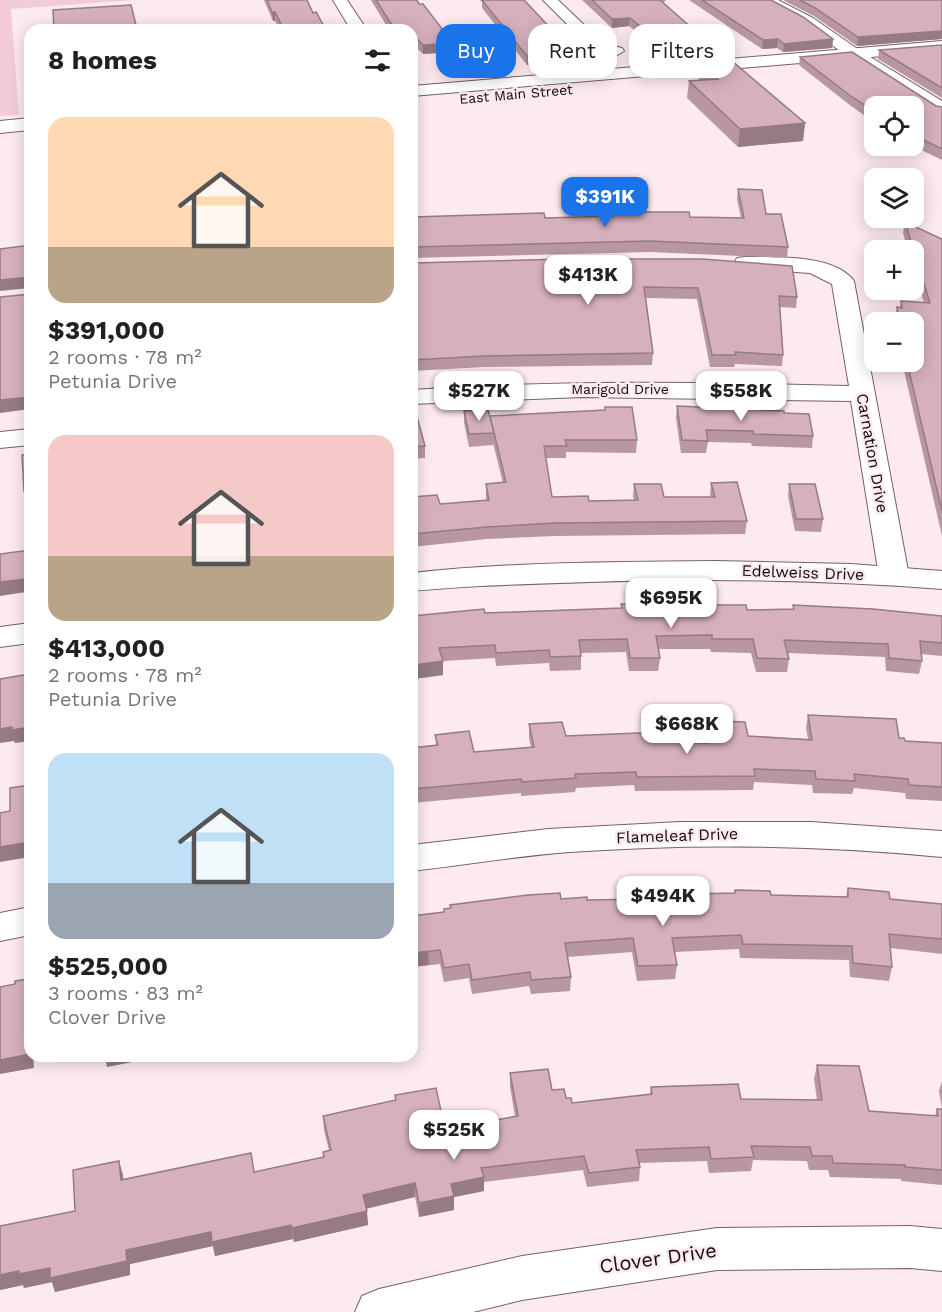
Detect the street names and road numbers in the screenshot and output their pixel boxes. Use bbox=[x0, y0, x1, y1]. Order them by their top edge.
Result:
street label: East Main Street bbox=[459, 81, 574, 107]
street label: Marigold Drive bbox=[571, 381, 669, 397]
street label: Carnation Drive bbox=[853, 392, 892, 514]
street label: Edelweiss Drive bbox=[741, 561, 865, 584]
street label: Flameleaf Drive bbox=[616, 824, 738, 847]
street label: Clover Drive bbox=[598, 1238, 718, 1278]

